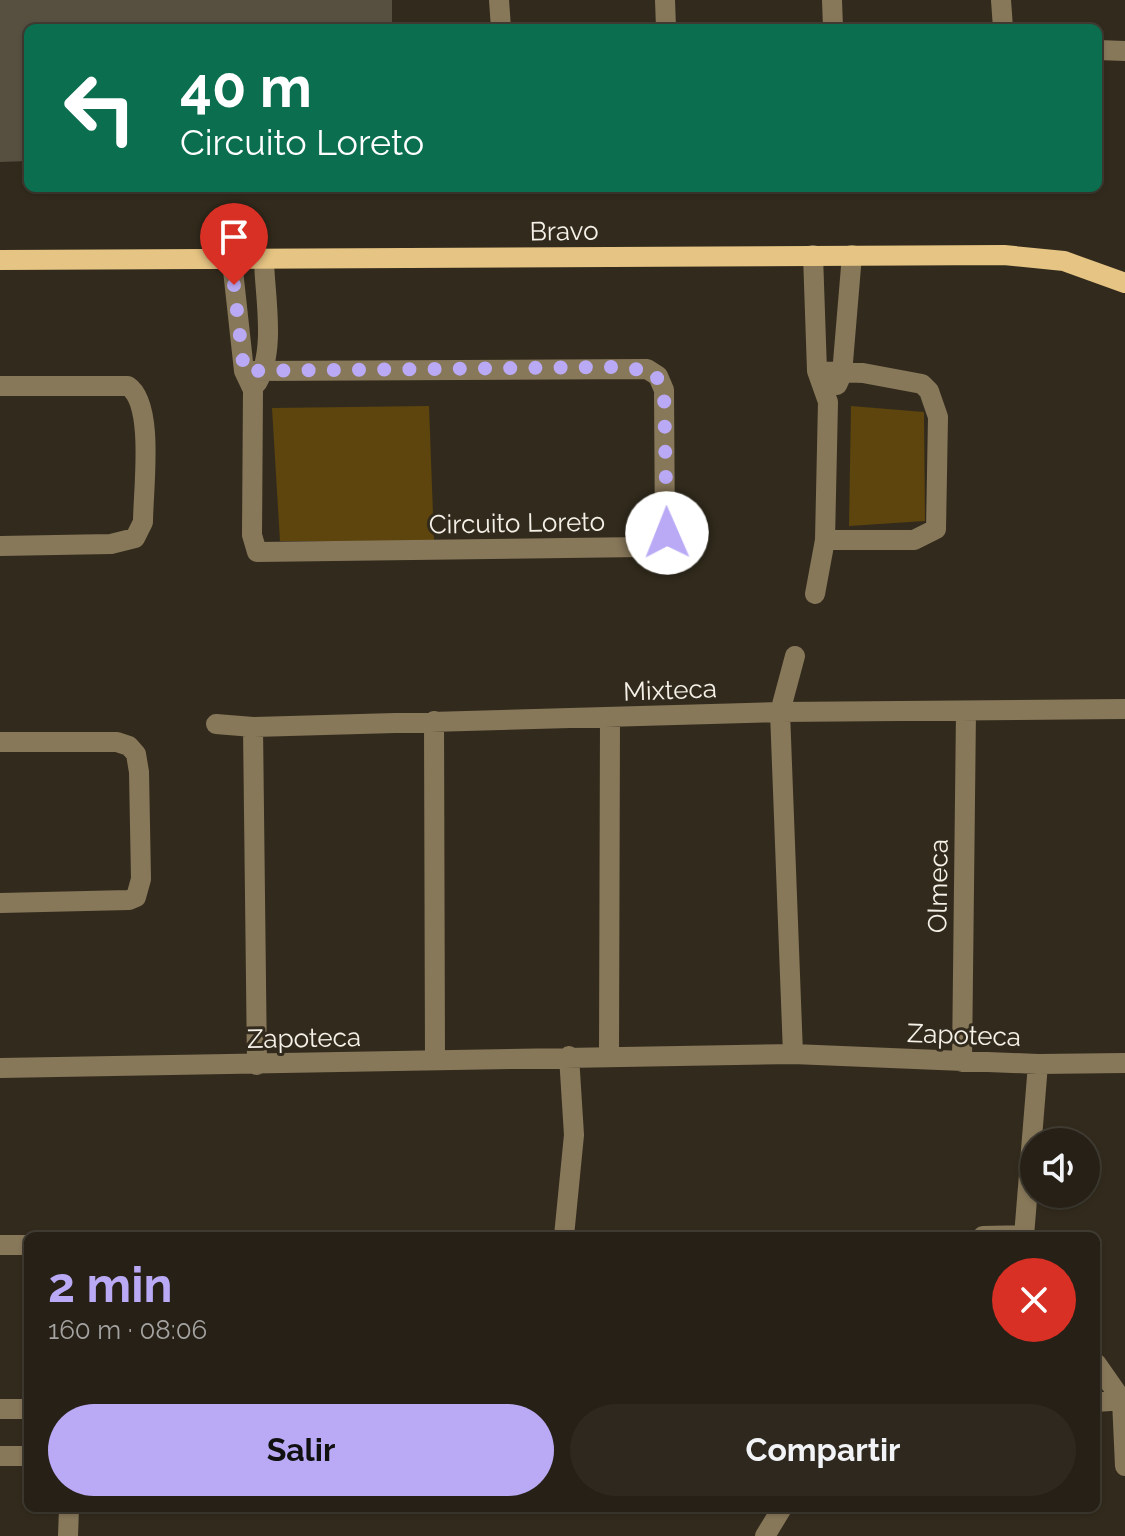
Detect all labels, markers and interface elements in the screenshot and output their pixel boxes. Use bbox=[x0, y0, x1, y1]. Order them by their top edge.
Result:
text: 40 m bbox=[180, 54, 312, 120]
icon: left bbox=[48, 56, 152, 160]
text: Circuito Loreto bbox=[180, 121, 424, 163]
pin bbox=[200, 203, 268, 285]
icon: arrive bbox=[212, 215, 256, 259]
street label: Bravo bbox=[529, 215, 599, 247]
position arrow bbox=[625, 491, 709, 575]
street label: Circuito Loreto bbox=[429, 506, 605, 540]
street label: Mixteca bbox=[623, 673, 717, 707]
street label: Olmeca bbox=[922, 839, 954, 933]
street label: Zapoteca bbox=[906, 1018, 1022, 1052]
street label: Zapoteca bbox=[247, 1022, 361, 1054]
map controls bbox=[1020, 1128, 1100, 1208]
button: sound bbox=[1020, 1128, 1100, 1208]
text: 2 min bbox=[48, 1257, 173, 1313]
button: close bbox=[992, 1258, 1076, 1342]
text: 160 m · 08:06 bbox=[48, 1315, 207, 1345]
button: Salir bbox=[48, 1404, 554, 1496]
button: Compartir bbox=[570, 1404, 1076, 1496]

